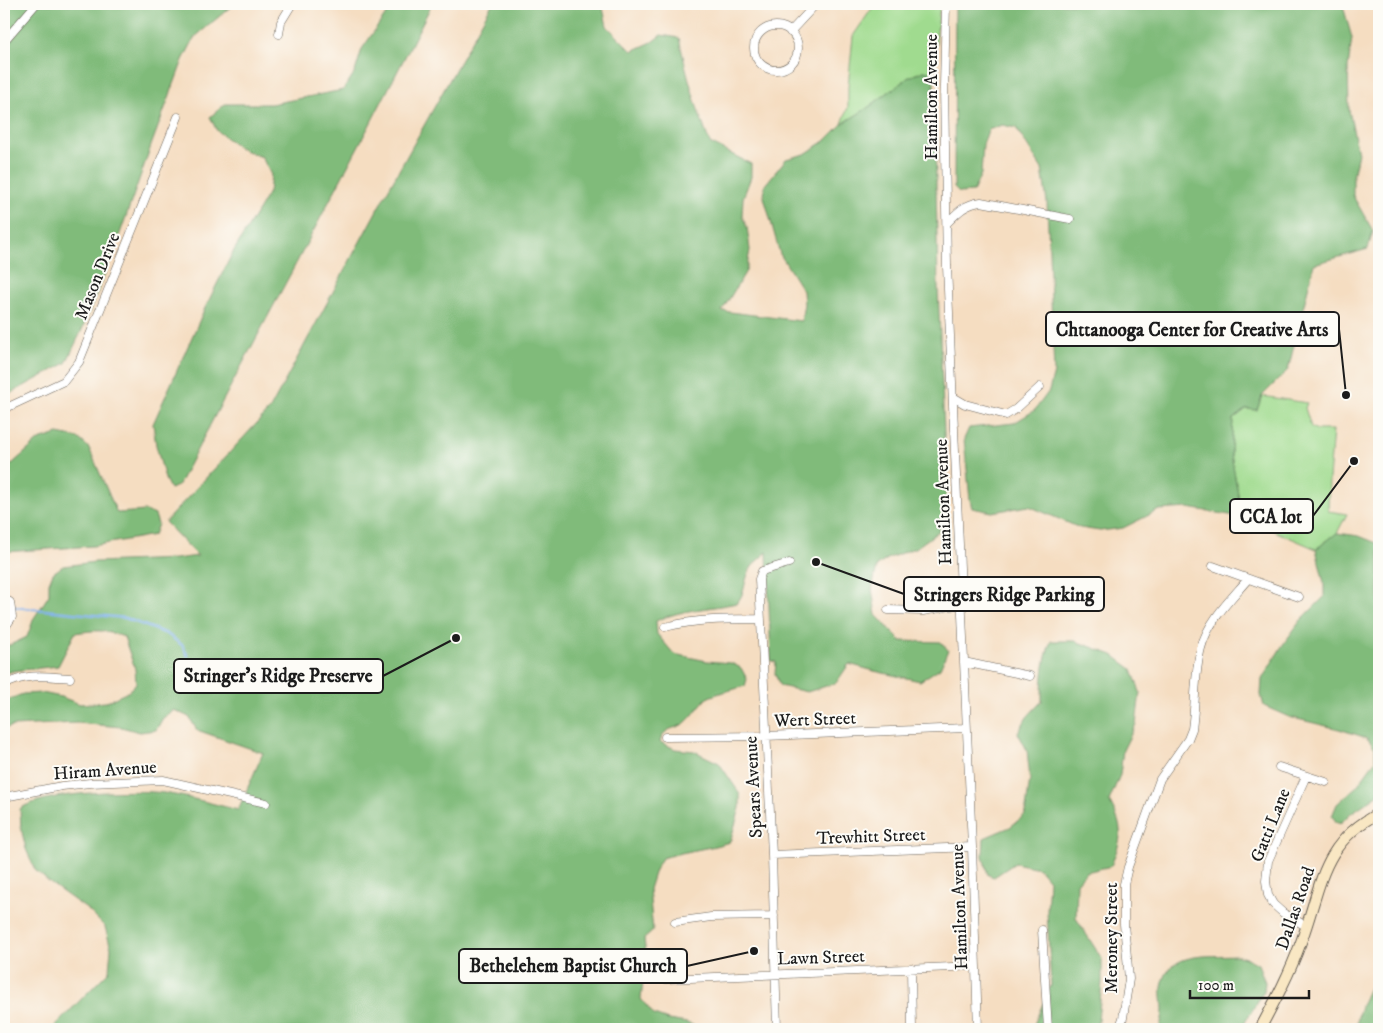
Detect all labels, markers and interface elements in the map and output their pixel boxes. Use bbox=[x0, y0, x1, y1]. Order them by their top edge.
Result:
street label: Hamilton Avenue bbox=[921, 34, 943, 160]
street label: Mason Drive bbox=[70, 230, 125, 323]
callout: Chttanooga Center for Creative Arts bbox=[1046, 312, 1339, 346]
text: Chttanooga Center for Creative Arts bbox=[1056, 319, 1329, 342]
street label: Hamilton Avenue bbox=[931, 439, 957, 565]
callout: CCA lot bbox=[1230, 499, 1313, 533]
text: CCA lot bbox=[1240, 506, 1303, 529]
callout: Stringers Ridge Parking bbox=[904, 577, 1104, 611]
text: Stringers Ridge Parking bbox=[914, 584, 1095, 607]
callout: Stringer's Ridge Preserve bbox=[174, 659, 383, 693]
text: Stringer's Ridge Preserve bbox=[183, 665, 373, 688]
street label: Wert Street bbox=[773, 708, 857, 732]
street label: Spears Avenue bbox=[740, 735, 768, 838]
street label: Hiram Avenue bbox=[53, 756, 157, 786]
street label: Gatti Lane bbox=[1246, 785, 1296, 866]
street label: Trewhitt Street bbox=[816, 824, 926, 850]
street label: Hamilton Avenue bbox=[947, 844, 973, 970]
street label: Dallas Road bbox=[1271, 864, 1320, 953]
street label: Meroney Street bbox=[1101, 882, 1123, 993]
street label: Lawn Street bbox=[777, 945, 866, 971]
callout: Bethelehem Baptist Church bbox=[459, 949, 687, 983]
text: Bethelehem Baptist Church bbox=[469, 955, 678, 978]
scale bar bbox=[1190, 968, 1309, 1000]
text: 100 m bbox=[1198, 976, 1234, 995]

